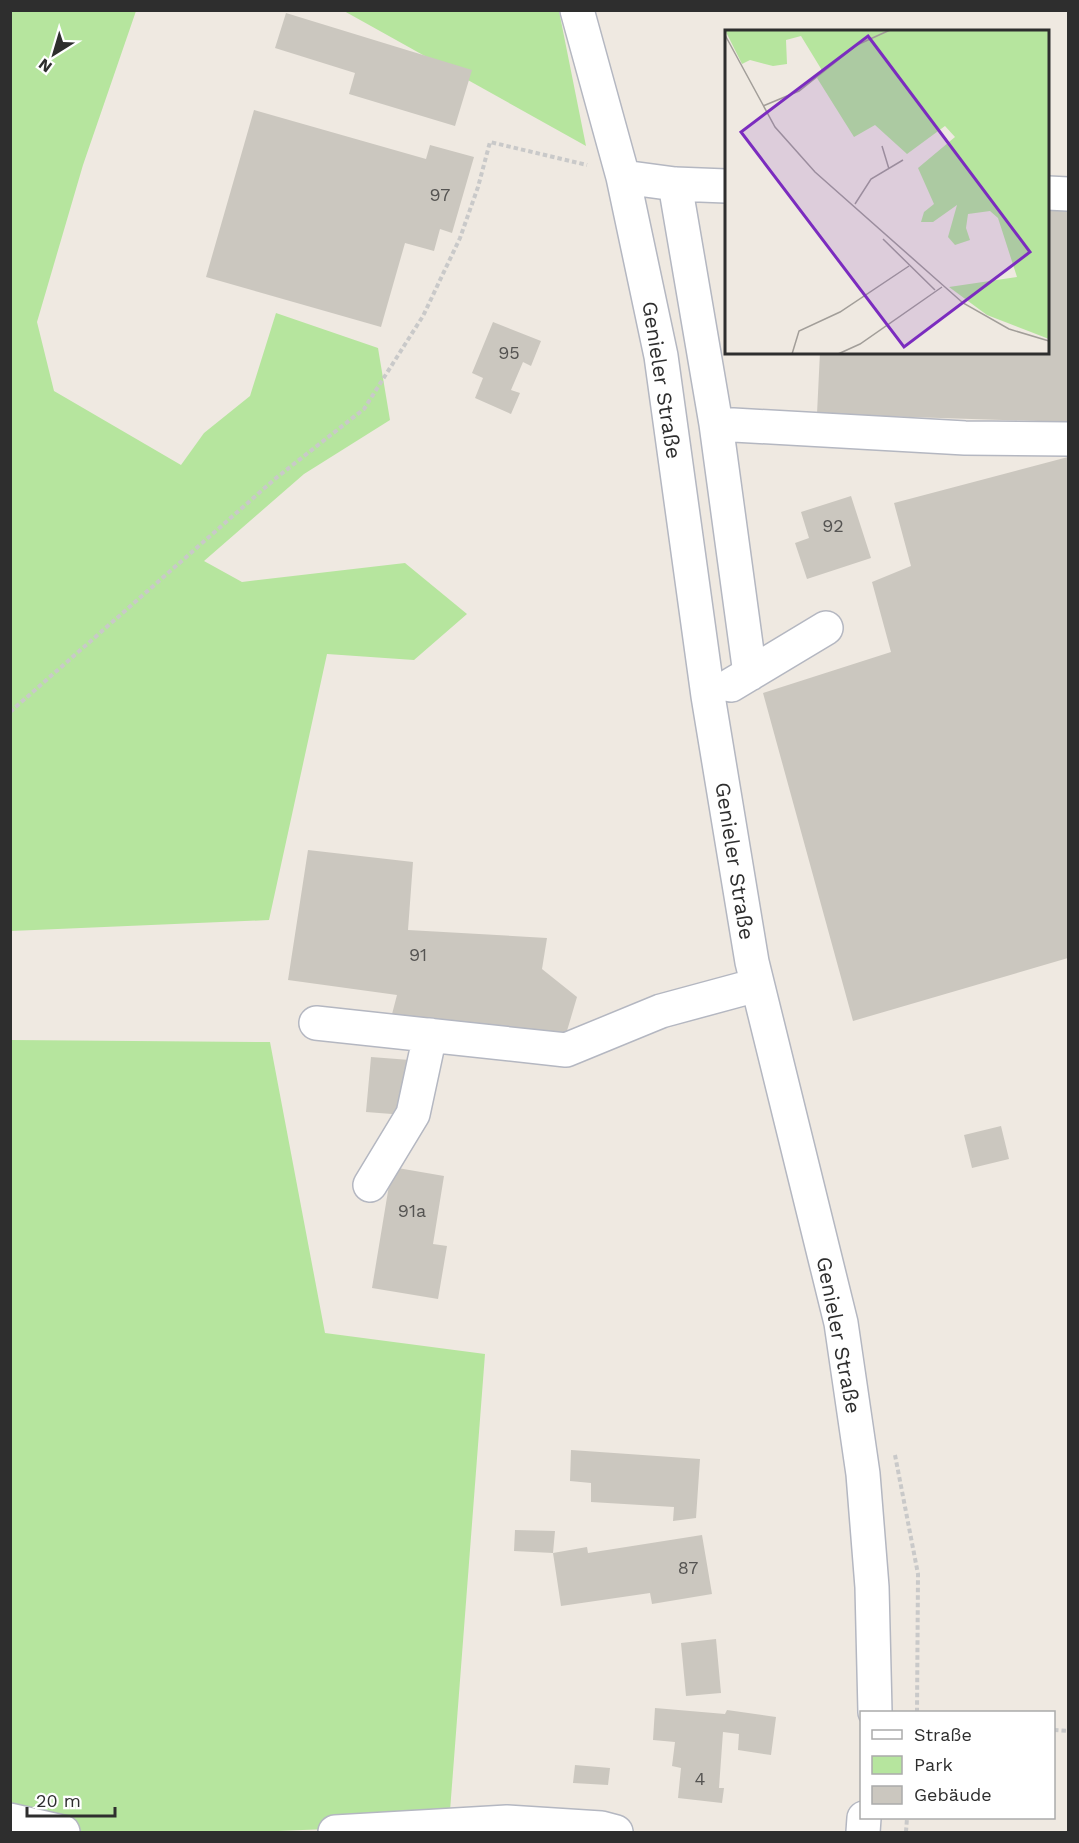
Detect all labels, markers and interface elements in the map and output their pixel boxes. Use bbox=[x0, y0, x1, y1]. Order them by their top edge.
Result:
north arrow bbox=[24, 24, 84, 84]
inset map bbox=[725, 30, 1049, 354]
text: N bbox=[35, 54, 56, 77]
house number: 97 bbox=[430, 184, 450, 205]
street label: Genieler Straße bbox=[637, 299, 687, 461]
house number: 95 bbox=[498, 342, 520, 363]
house number: 92 bbox=[822, 515, 844, 536]
street label: Genieler Straße bbox=[710, 780, 760, 942]
house number: 91 bbox=[409, 944, 427, 965]
house number: 91a bbox=[398, 1200, 426, 1221]
street label: Genieler Straße bbox=[812, 1254, 866, 1416]
house number: 87 bbox=[678, 1557, 698, 1578]
legend bbox=[860, 1711, 1055, 1819]
text: Straße bbox=[914, 1724, 972, 1745]
text: Park bbox=[914, 1754, 953, 1775]
house number: 4 bbox=[695, 1768, 706, 1789]
scale bar bbox=[27, 1780, 116, 1818]
text: Gebäude bbox=[914, 1784, 992, 1805]
text: 20 m bbox=[36, 1790, 81, 1811]

